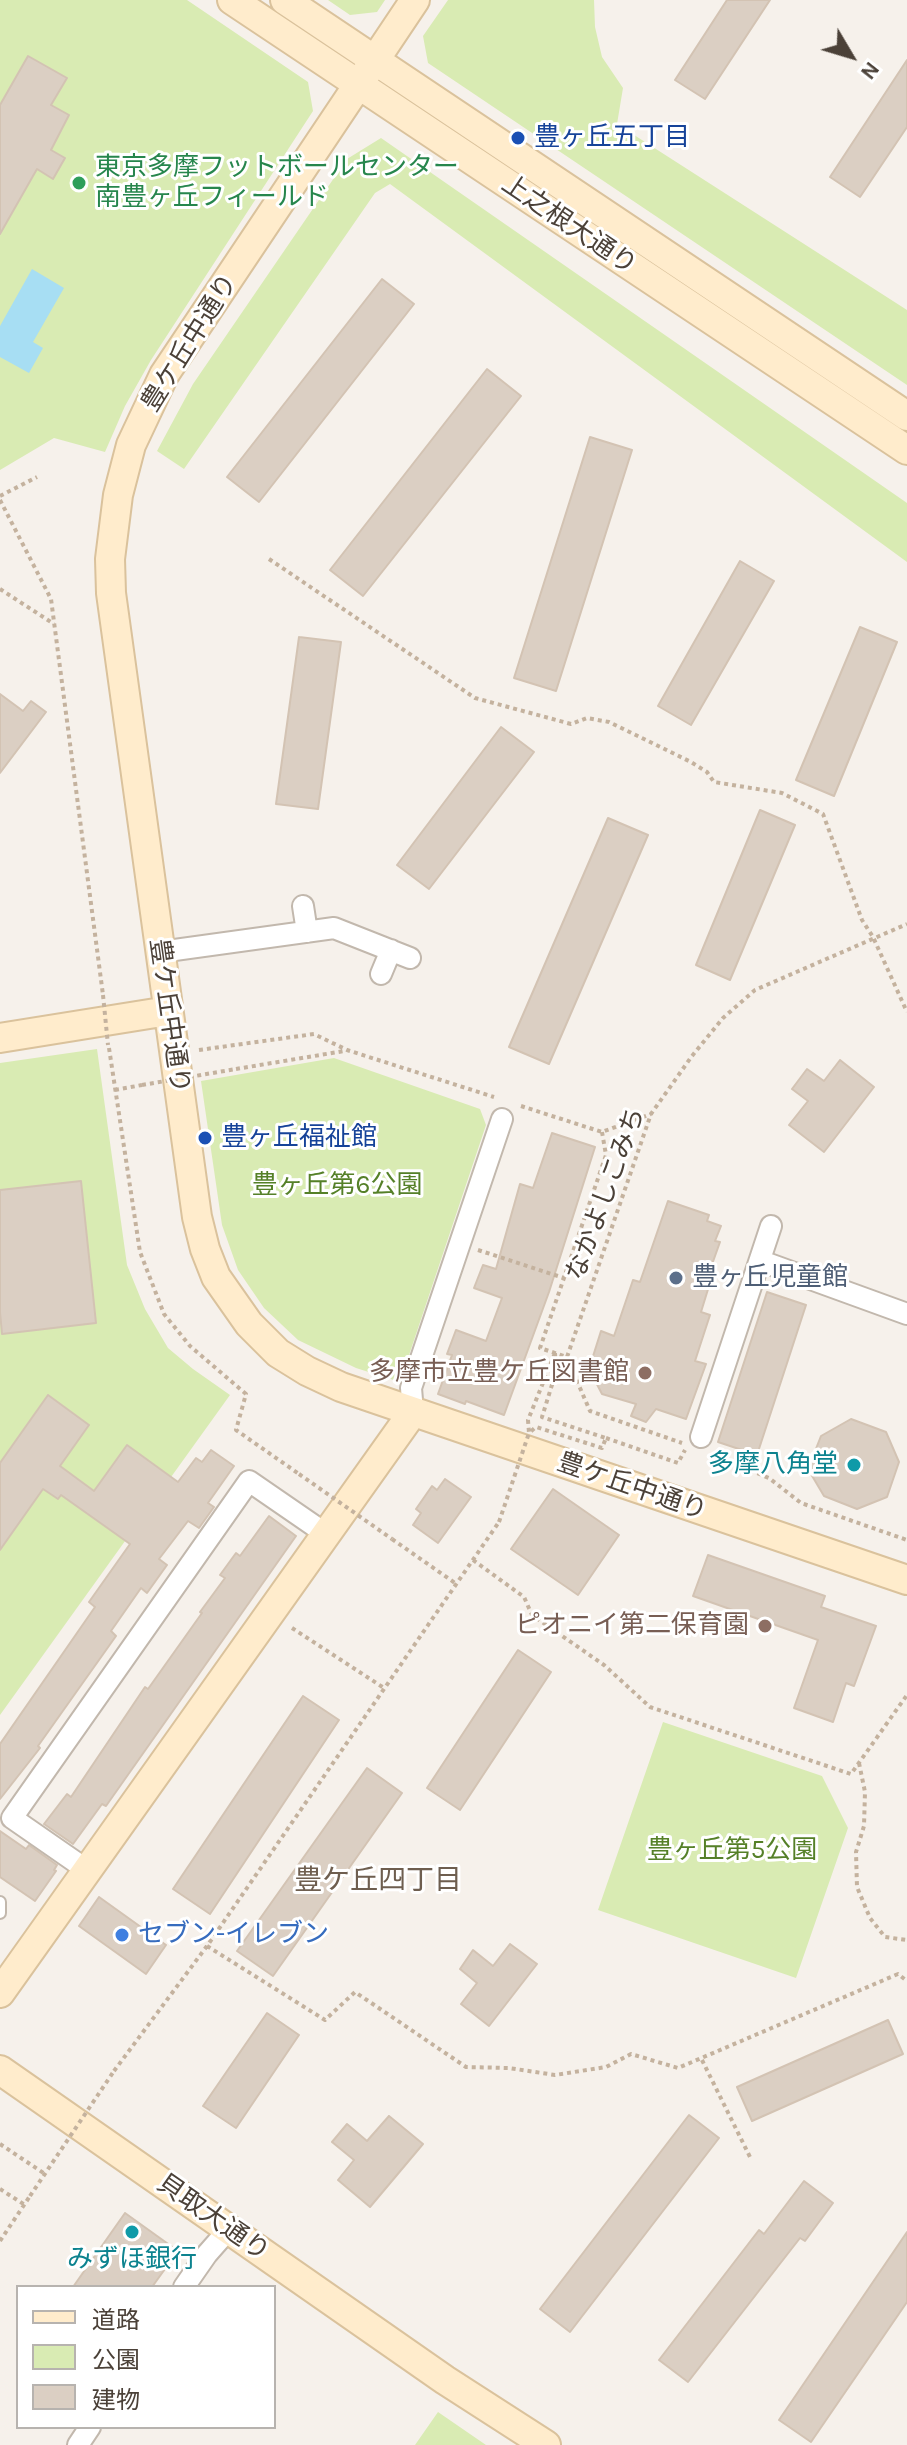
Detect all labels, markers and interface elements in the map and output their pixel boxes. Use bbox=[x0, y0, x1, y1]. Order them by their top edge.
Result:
north arrow bbox=[811, 16, 891, 96]
text: N bbox=[855, 57, 885, 85]
place label: 豊ヶ丘五丁目 bbox=[534, 122, 690, 154]
marker: 豊ヶ丘五丁目 bbox=[509, 129, 527, 147]
place label: 東京多摩フットボールセンター 南豊ヶ丘フィールド bbox=[95, 152, 459, 214]
street label: 上之根大通り bbox=[496, 168, 642, 282]
marker: 東京多摩フットボールセンター 南豊ヶ丘フィールド bbox=[70, 174, 88, 192]
street label: 豊ケ丘中通り bbox=[135, 269, 245, 417]
street label: 豊ケ丘中通り bbox=[143, 937, 195, 1095]
street label: なかよしこみち bbox=[560, 1103, 652, 1285]
place label: 豊ヶ丘福祉館 bbox=[221, 1122, 377, 1154]
marker: 豊ヶ丘福祉館 bbox=[196, 1129, 214, 1147]
park label: 豊ヶ丘第6公園 bbox=[252, 1170, 422, 1202]
place label: 豊ヶ丘児童館 bbox=[692, 1262, 848, 1294]
marker: 豊ヶ丘児童館 bbox=[667, 1269, 685, 1287]
place label: 多摩市立豊ケ丘図書館 bbox=[369, 1357, 629, 1389]
marker: 多摩市立豊ケ丘図書館 bbox=[636, 1364, 654, 1382]
street label: 豊ケ丘中通り bbox=[553, 1447, 711, 1527]
place label: 多摩八角堂 bbox=[708, 1449, 838, 1481]
marker: 多摩八角堂 bbox=[845, 1456, 863, 1474]
place label: ピオニイ第二保育園 bbox=[515, 1610, 749, 1642]
marker: ピオニイ第二保育園 bbox=[756, 1617, 774, 1635]
park label: 豊ヶ丘第5公園 bbox=[647, 1835, 817, 1867]
district label: 豊ケ丘四丁目 bbox=[294, 1864, 462, 1898]
place label: セブン-イレブン bbox=[138, 1919, 329, 1951]
marker: セブン-イレブン bbox=[113, 1926, 131, 1944]
street label: 貝取大通り bbox=[151, 2168, 275, 2268]
marker: みずほ銀行 bbox=[123, 2223, 141, 2241]
place label: みずほ銀行 bbox=[67, 2244, 197, 2276]
legend bbox=[16, 2285, 276, 2429]
text: 道路 bbox=[92, 2306, 140, 2334]
text: 公園 bbox=[92, 2346, 140, 2374]
text: 建物 bbox=[92, 2386, 140, 2414]

